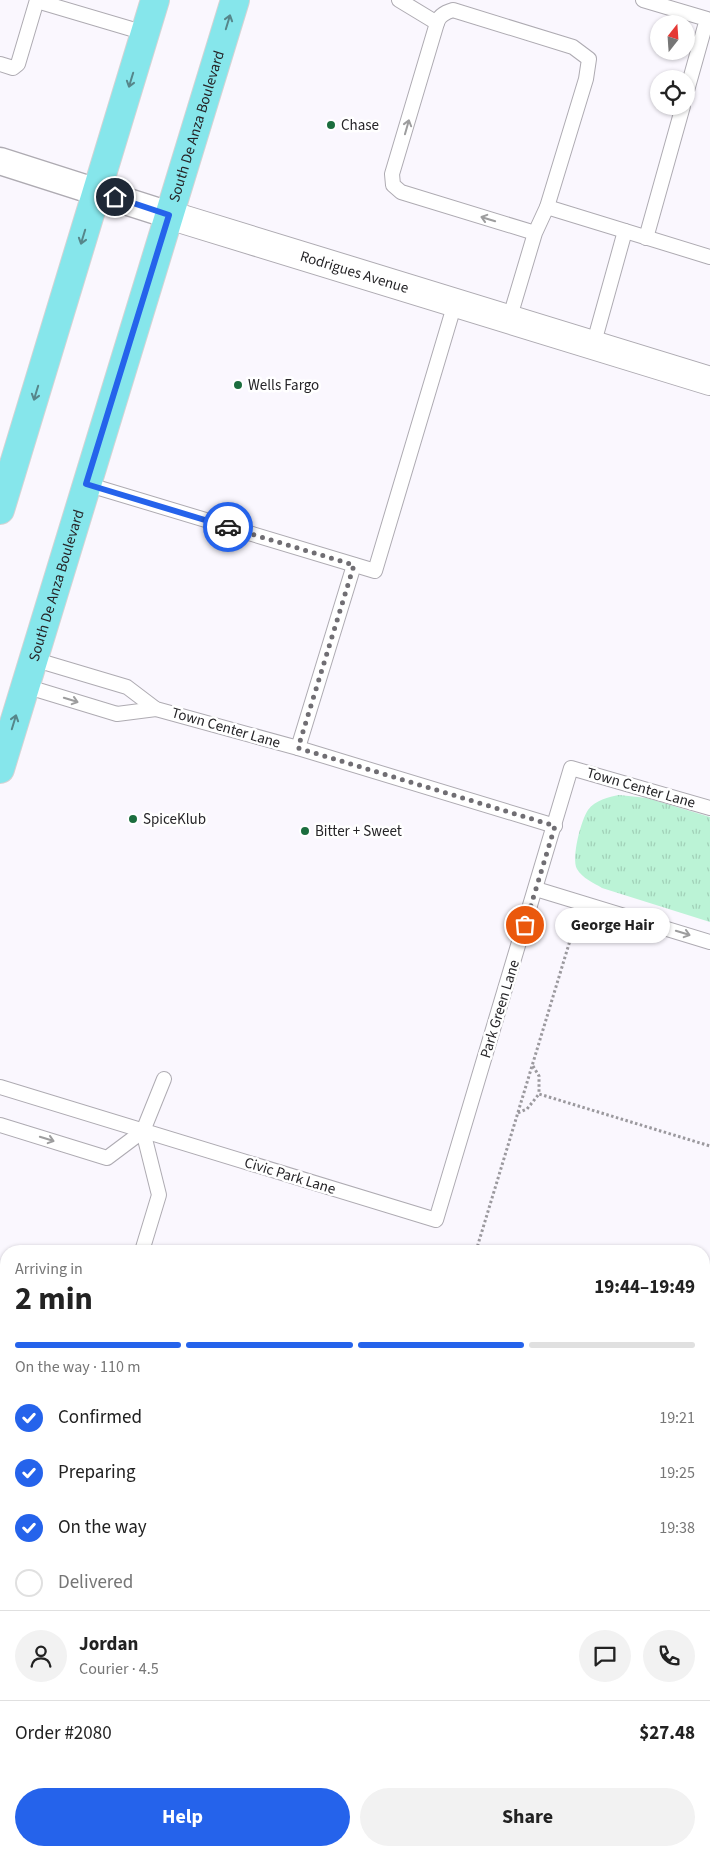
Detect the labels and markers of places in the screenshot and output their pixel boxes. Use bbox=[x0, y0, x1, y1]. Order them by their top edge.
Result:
place label: Chase bbox=[341, 115, 379, 136]
marker: Chase bbox=[325, 119, 337, 131]
pin bbox=[94, 176, 136, 218]
place label: Wells Fargo bbox=[248, 375, 319, 396]
marker: Wells Fargo bbox=[232, 379, 244, 391]
place label: SpiceKlub bbox=[143, 809, 206, 830]
marker: SpiceKlub bbox=[127, 813, 139, 825]
place label: Bitter + Sweet bbox=[315, 821, 402, 842]
marker: Bitter + Sweet bbox=[299, 825, 311, 837]
pin bbox=[504, 904, 546, 946]
callout: George Hair bbox=[555, 908, 670, 942]

